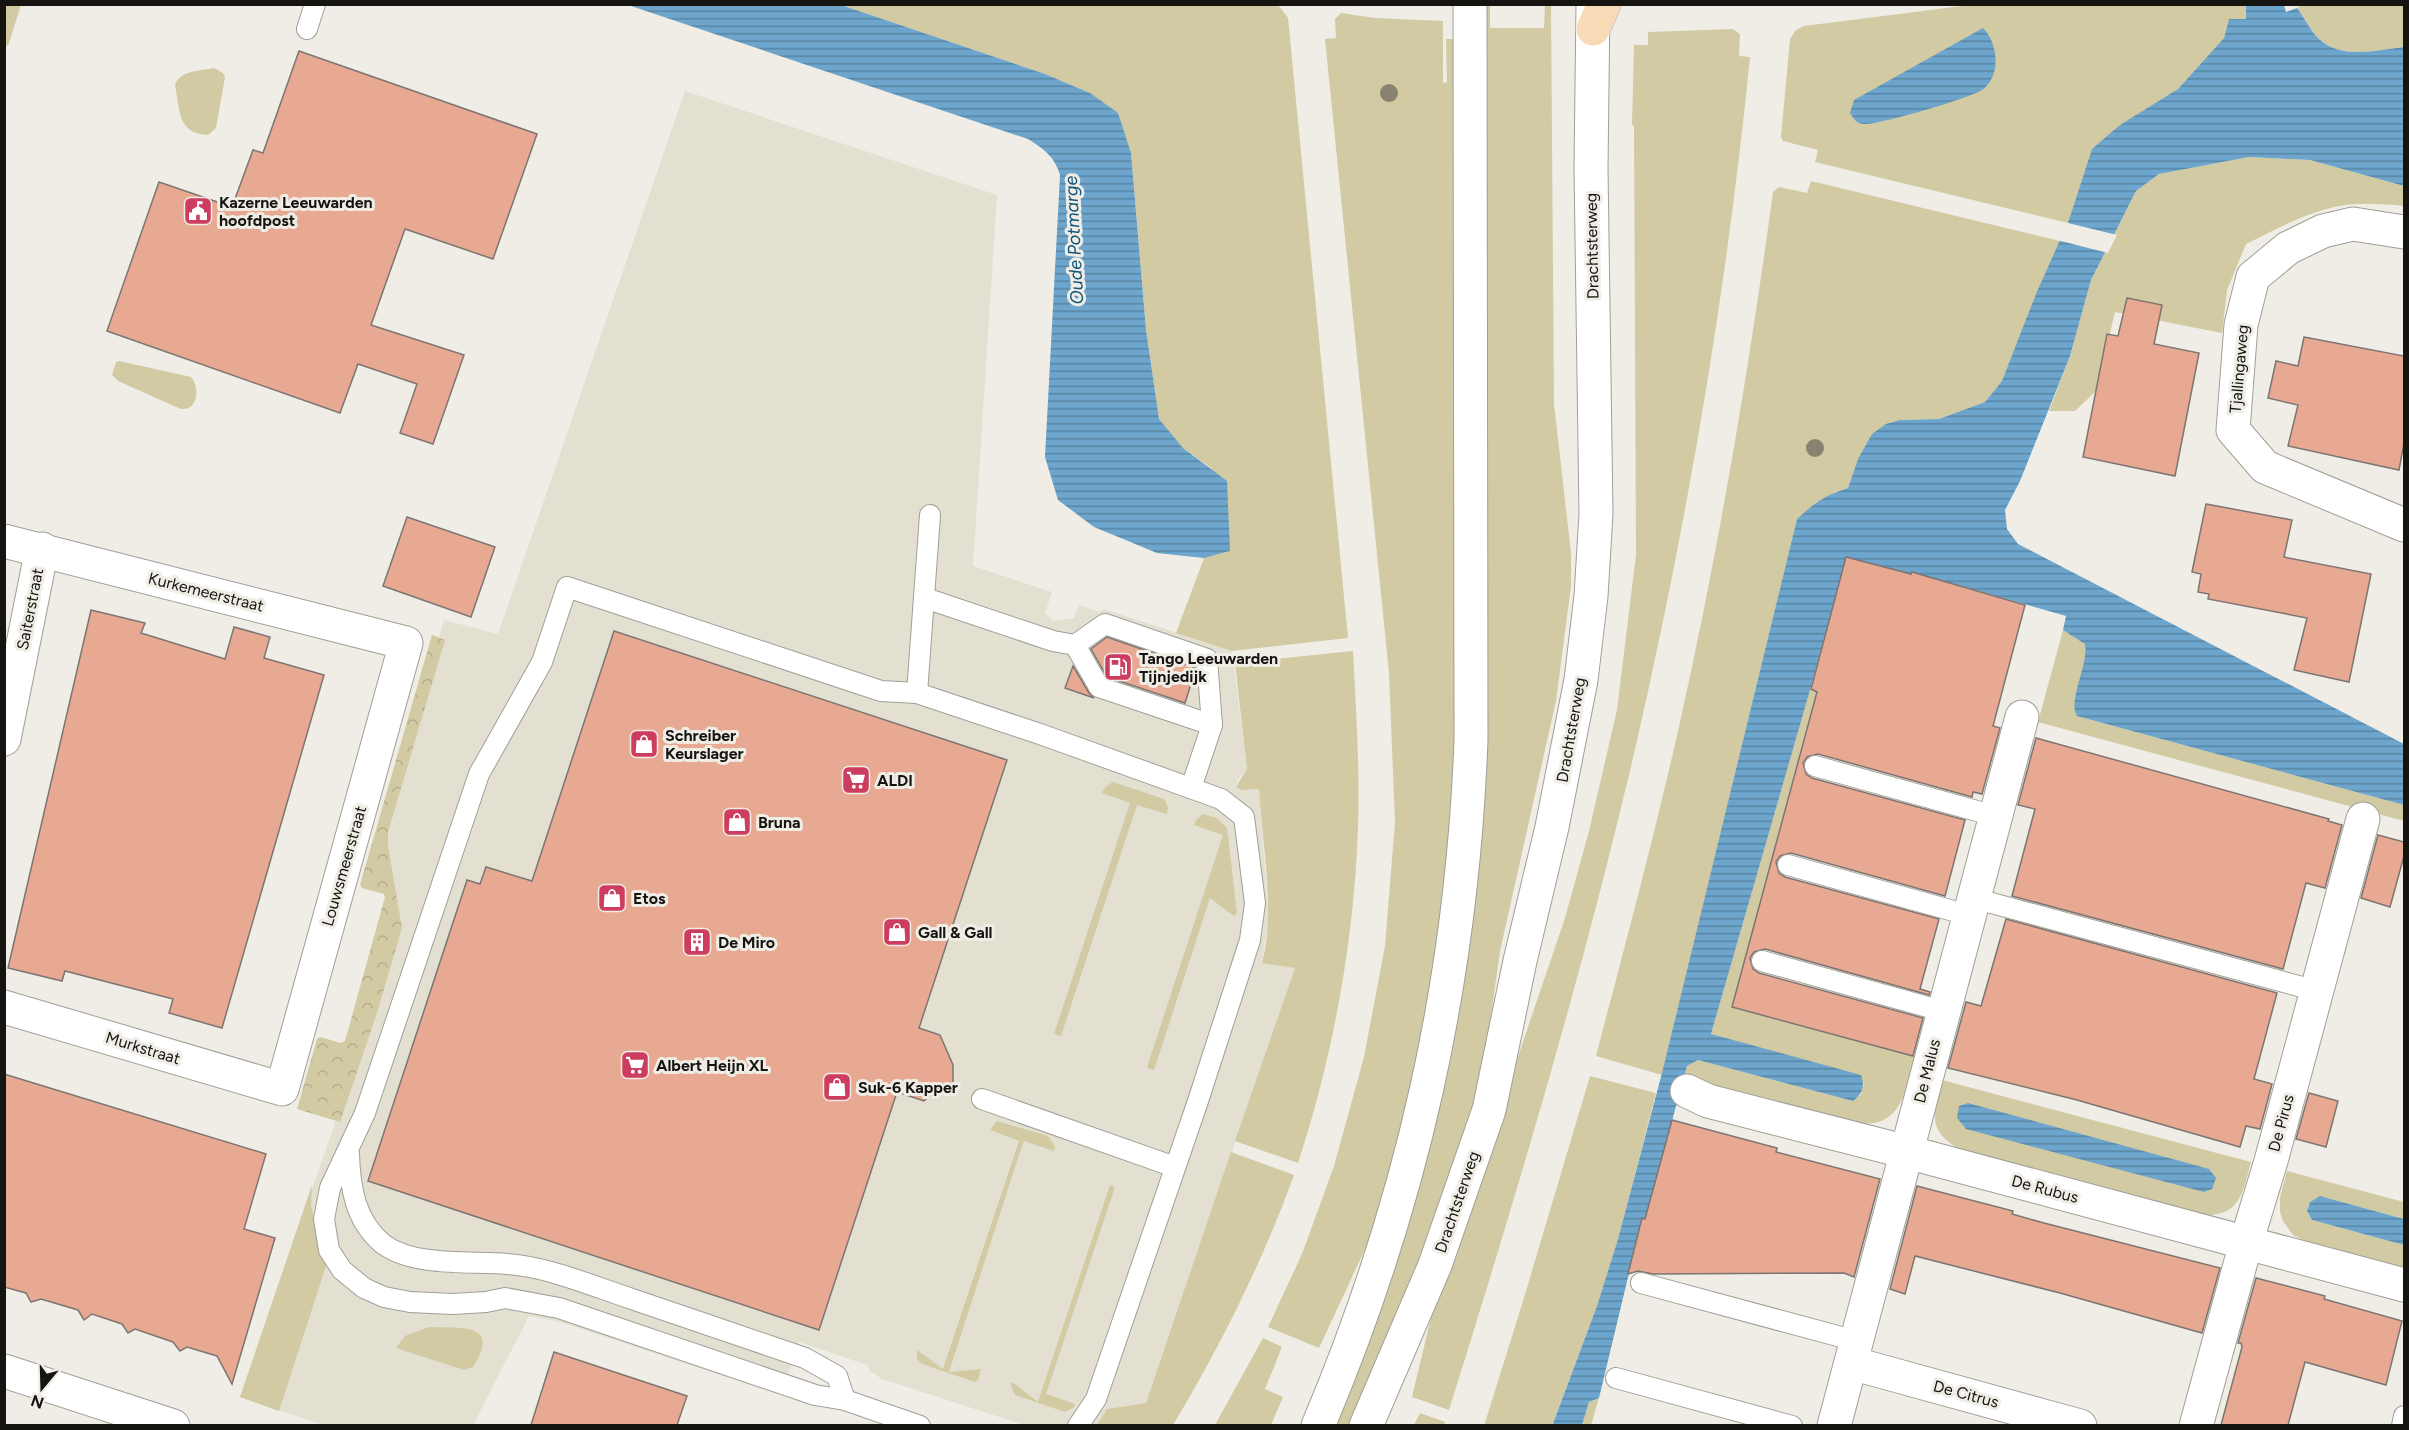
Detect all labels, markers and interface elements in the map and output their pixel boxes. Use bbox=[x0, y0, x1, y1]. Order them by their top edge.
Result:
water label: Oude Potmarge bbox=[1060, 175, 1088, 305]
place label: Kazerne Leeuwarden hoofdpost bbox=[219, 193, 373, 230]
street label: Drachtsterweg bbox=[1582, 193, 1602, 299]
public building icon: Kazerne Leeuwarden hoofdpost bbox=[182, 195, 214, 227]
street label: Tjallingaweg bbox=[2226, 324, 2252, 414]
street label: Saiterstraat bbox=[13, 566, 47, 652]
street label: Kurkemeerstraat bbox=[146, 568, 266, 616]
place label: Tango Leeuwarden Tijnjedijk bbox=[1139, 649, 1278, 686]
fuel station icon: Tango Leeuwarden Tijnjedijk bbox=[1102, 651, 1134, 683]
street label: Drachtsterweg bbox=[1552, 676, 1590, 784]
place label: Schreiber Keurslager bbox=[665, 726, 744, 763]
shop icon: Schreiber Keurslager bbox=[628, 728, 660, 760]
supermarket icon: ALDI bbox=[840, 764, 872, 796]
place label: ALDI bbox=[877, 771, 913, 790]
street label: Louwsmeerstraat bbox=[318, 804, 370, 928]
shop icon: Bruna bbox=[721, 806, 753, 838]
place label: Bruna bbox=[758, 813, 801, 832]
shop icon: Etos bbox=[596, 882, 628, 914]
place label: Etos bbox=[633, 889, 666, 908]
shop icon: Gall & Gall bbox=[881, 916, 913, 948]
place label: Gall & Gall bbox=[918, 923, 993, 942]
building icon: De Miro bbox=[681, 926, 713, 958]
place label: De Miro bbox=[718, 933, 775, 952]
street label: Murkstraat bbox=[103, 1028, 183, 1068]
street label: De Malus bbox=[1910, 1037, 1944, 1105]
supermarket icon: Albert Heijn XL bbox=[619, 1049, 651, 1081]
place label: Albert Heijn XL bbox=[656, 1056, 769, 1075]
shop icon: Suk-6 Kapper bbox=[821, 1071, 853, 1103]
place label: Suk-6 Kapper bbox=[858, 1078, 958, 1097]
street label: De Pirus bbox=[2264, 1092, 2298, 1154]
street label: Drachtsterweg bbox=[1431, 1149, 1483, 1255]
street label: De Rubus bbox=[2010, 1171, 2080, 1207]
north arrow bbox=[12, 1358, 72, 1418]
street label: De Citrus bbox=[1931, 1376, 2001, 1412]
text: N bbox=[28, 1391, 46, 1413]

